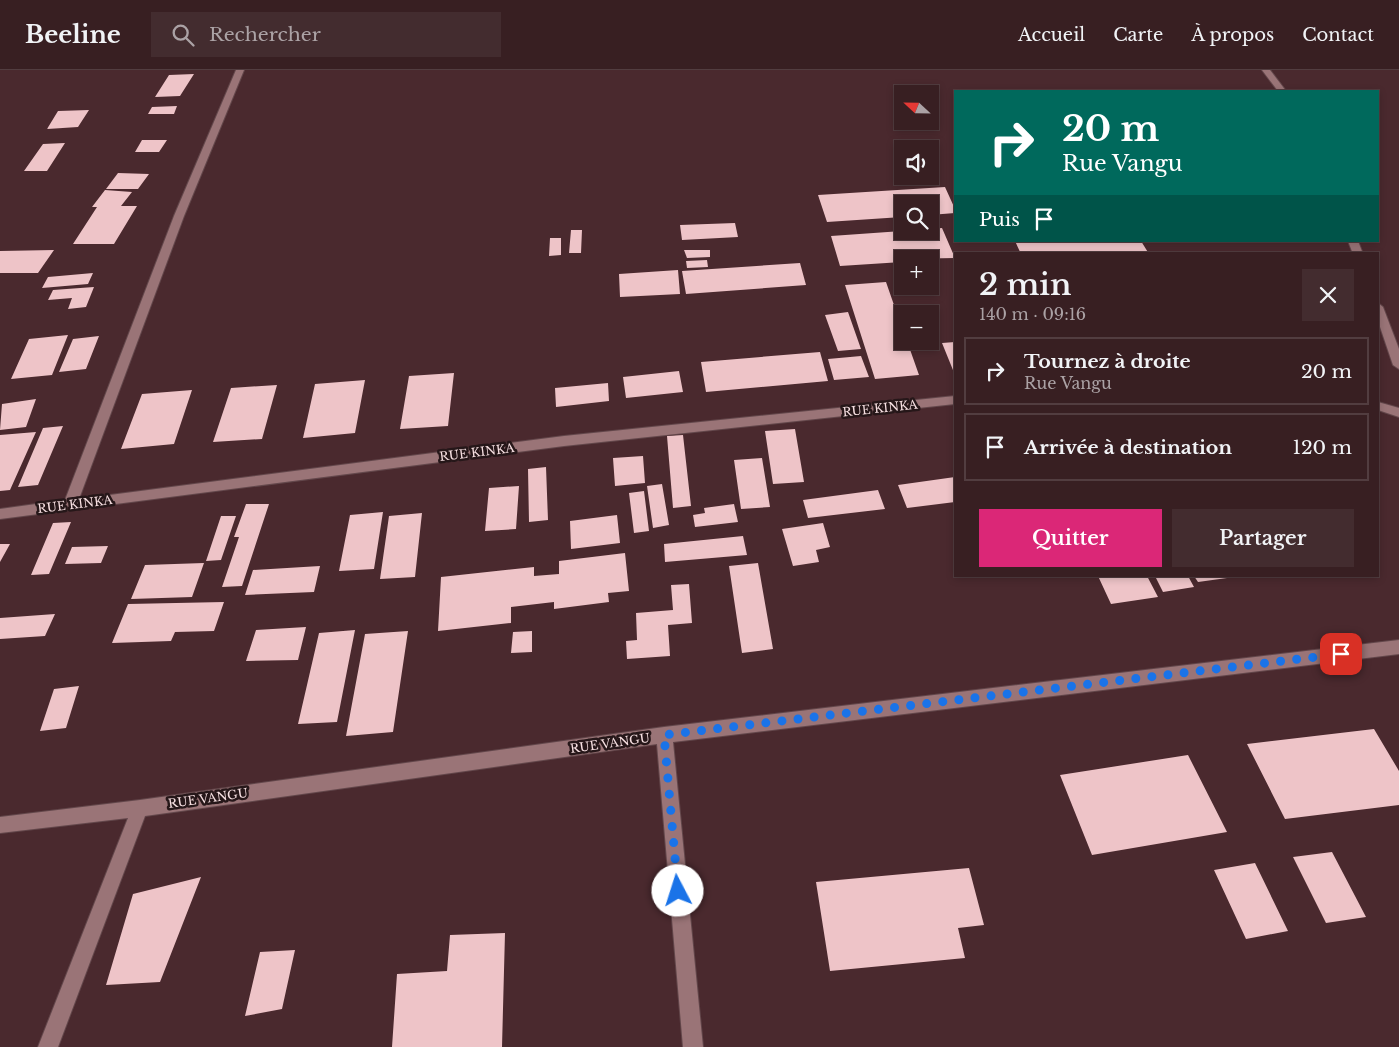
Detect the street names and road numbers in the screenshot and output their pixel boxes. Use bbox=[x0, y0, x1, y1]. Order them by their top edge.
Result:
street label: RUE KINKA bbox=[842, 397, 919, 419]
street label: RUE KINKA bbox=[439, 440, 516, 464]
street label: RUE KINKA bbox=[37, 492, 114, 516]
street label: RUE VANGU bbox=[569, 730, 651, 756]
street label: RUE VANGU bbox=[167, 785, 249, 811]

